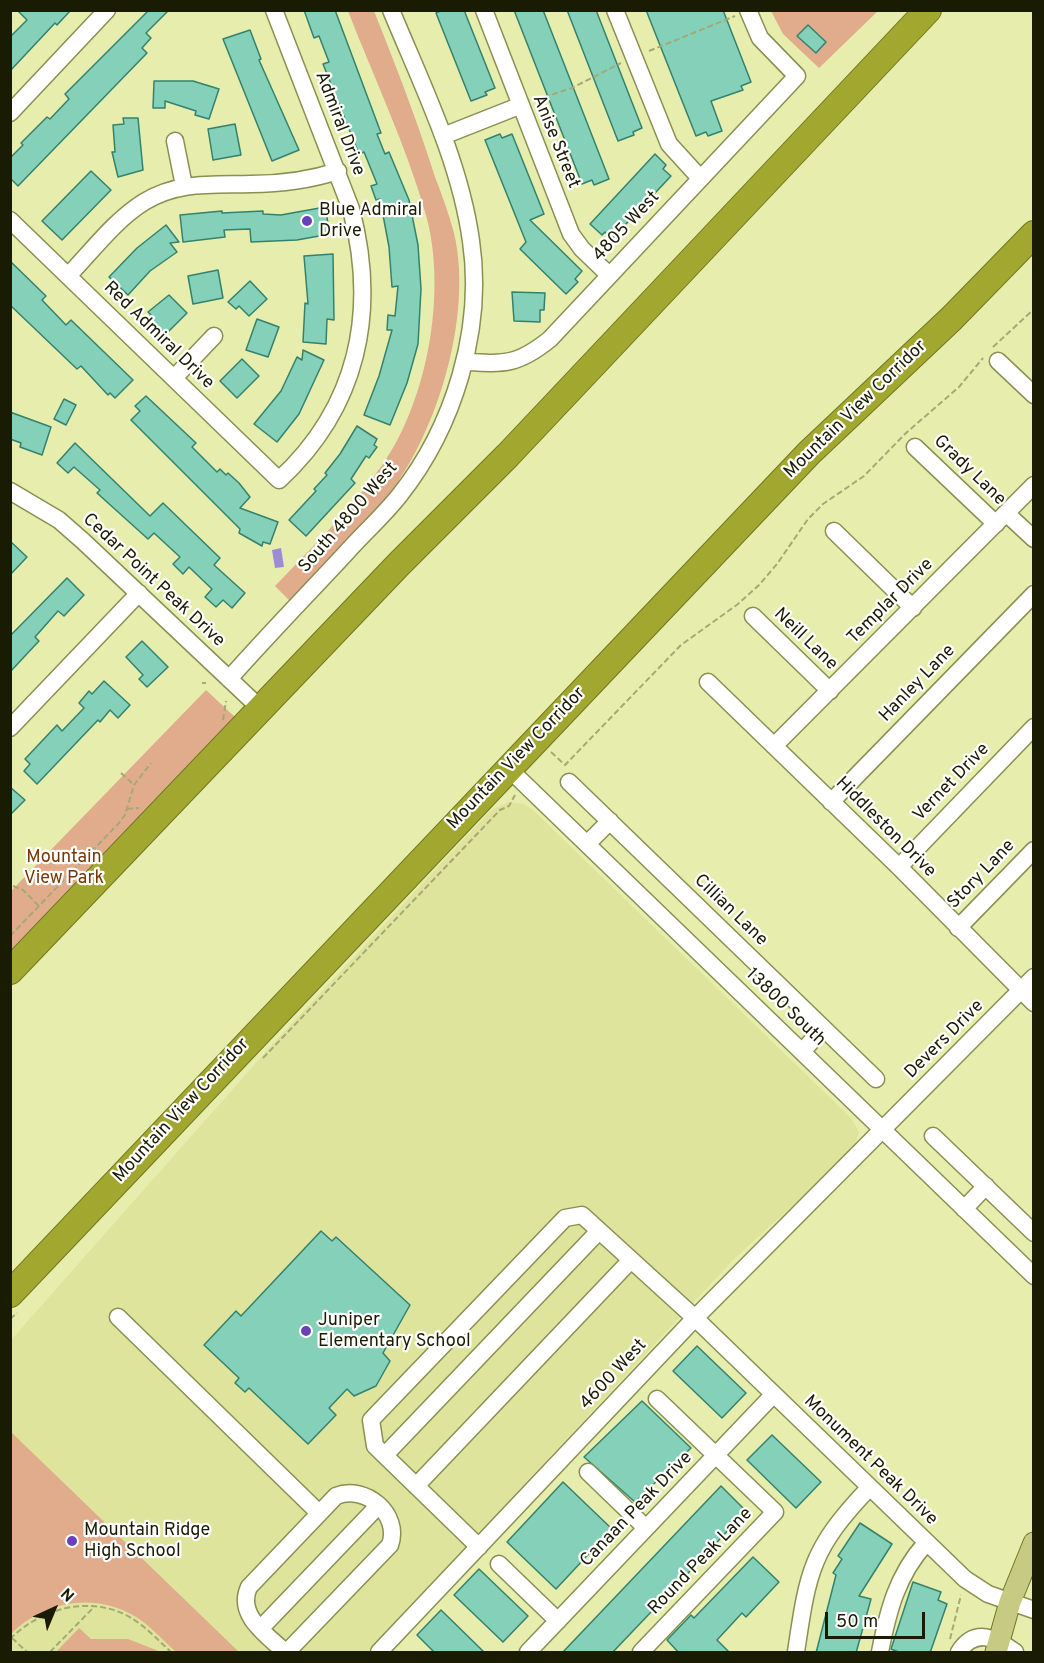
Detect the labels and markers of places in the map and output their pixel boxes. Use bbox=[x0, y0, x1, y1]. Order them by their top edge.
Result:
place label: Blue Admiral Drive bbox=[319, 200, 422, 242]
marker: Blue Admiral Drive bbox=[300, 214, 314, 228]
place label: Juniper Elementary School bbox=[318, 1310, 471, 1352]
marker: Juniper Elementary School bbox=[299, 1324, 313, 1338]
place label: Mountain Ridge High School bbox=[84, 1520, 210, 1562]
marker: Mountain Ridge High School bbox=[65, 1534, 79, 1548]

